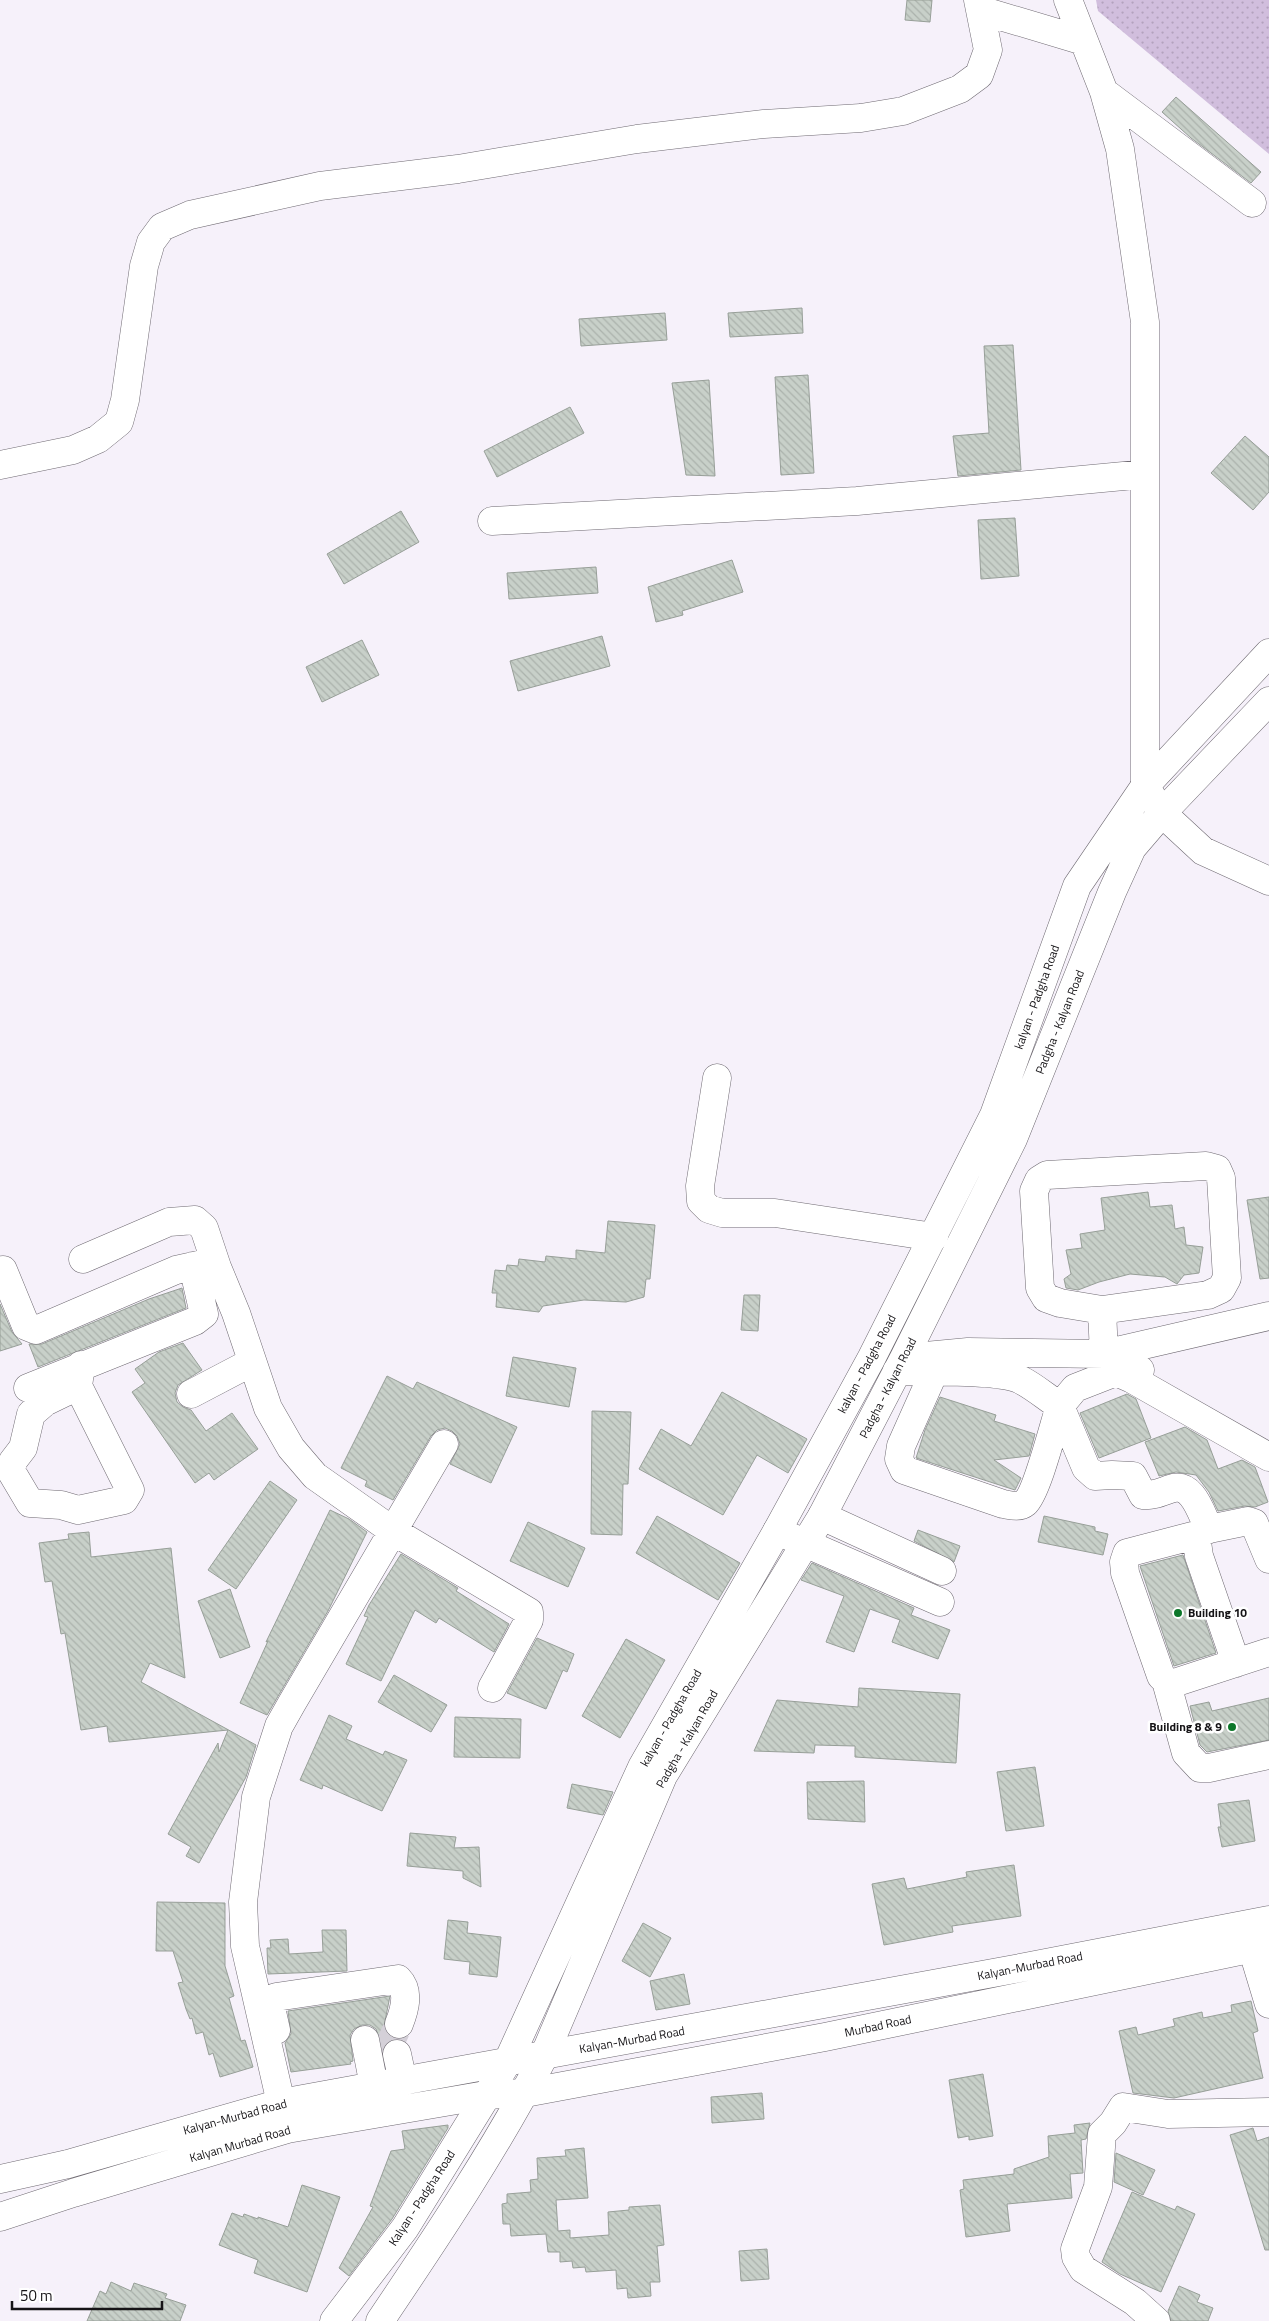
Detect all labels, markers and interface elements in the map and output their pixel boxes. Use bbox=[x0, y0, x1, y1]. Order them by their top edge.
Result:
street label: kalyan - Padgha Road bbox=[1009, 942, 1064, 1052]
street label: Padgha - Kalyan Road bbox=[1030, 967, 1089, 1077]
street label: kalyan - Padgha Road bbox=[832, 1311, 901, 1417]
street label: Padgha - Kalyan Road bbox=[854, 1334, 921, 1442]
place label: Building 10 bbox=[1188, 1603, 1247, 1622]
marker: Building 10 bbox=[1172, 1607, 1184, 1619]
street label: kalyan - Padgha Road bbox=[635, 1665, 706, 1770]
street label: Padgha - Kalyan Road bbox=[651, 1686, 723, 1792]
place label: Building 8 & 9 bbox=[1149, 1717, 1222, 1736]
marker: Building 8 & 9 bbox=[1226, 1721, 1238, 1733]
street label: Kalyan-Murbad Road bbox=[976, 1946, 1084, 1985]
street label: Murbad Road bbox=[843, 2009, 913, 2042]
street label: Kalyan-Murbad Road bbox=[578, 2021, 686, 2058]
street label: Kalyan-Murbad Road bbox=[181, 2094, 289, 2140]
street label: Kalyan Murbad Road bbox=[187, 2120, 293, 2167]
street label: Kalyan - Padgha Road bbox=[383, 2146, 460, 2249]
scale bar bbox=[12, 2278, 162, 2310]
text: 50 m bbox=[20, 2284, 53, 2307]

